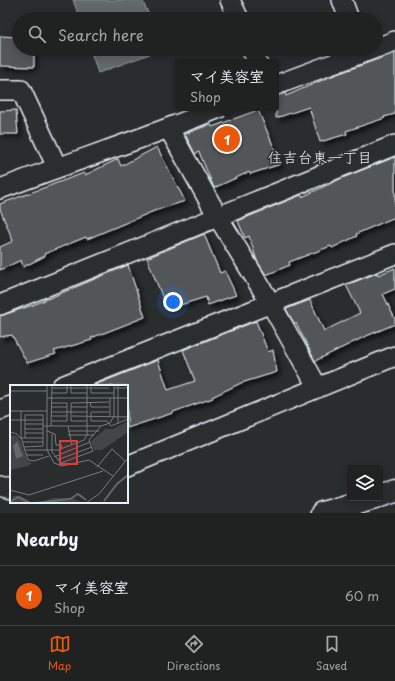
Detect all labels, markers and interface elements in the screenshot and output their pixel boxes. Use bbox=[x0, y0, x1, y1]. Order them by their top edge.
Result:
search box bbox=[12, 12, 383, 56]
icon: search bbox=[26, 23, 48, 45]
text: Search here bbox=[58, 23, 144, 46]
popup bbox=[175, 59, 279, 111]
text: マイ美容室 bbox=[190, 64, 264, 87]
text: Shop bbox=[190, 87, 221, 106]
pin: 1 bbox=[214, 124, 240, 154]
district label: 住吉台東一丁目 bbox=[267, 145, 373, 168]
your location bbox=[163, 292, 183, 312]
inset map bbox=[10, 385, 128, 503]
map controls bbox=[347, 465, 383, 501]
button: layers bbox=[347, 465, 383, 501]
text: Nearby bbox=[16, 526, 78, 552]
text: マイ美容室 bbox=[54, 575, 129, 598]
text: 1 bbox=[26, 586, 32, 605]
text: 60 m bbox=[345, 586, 379, 605]
text: Shop bbox=[54, 598, 85, 617]
tab: Map bbox=[48, 633, 71, 674]
tab: Directions bbox=[167, 633, 220, 674]
tab: Saved bbox=[316, 633, 347, 674]

